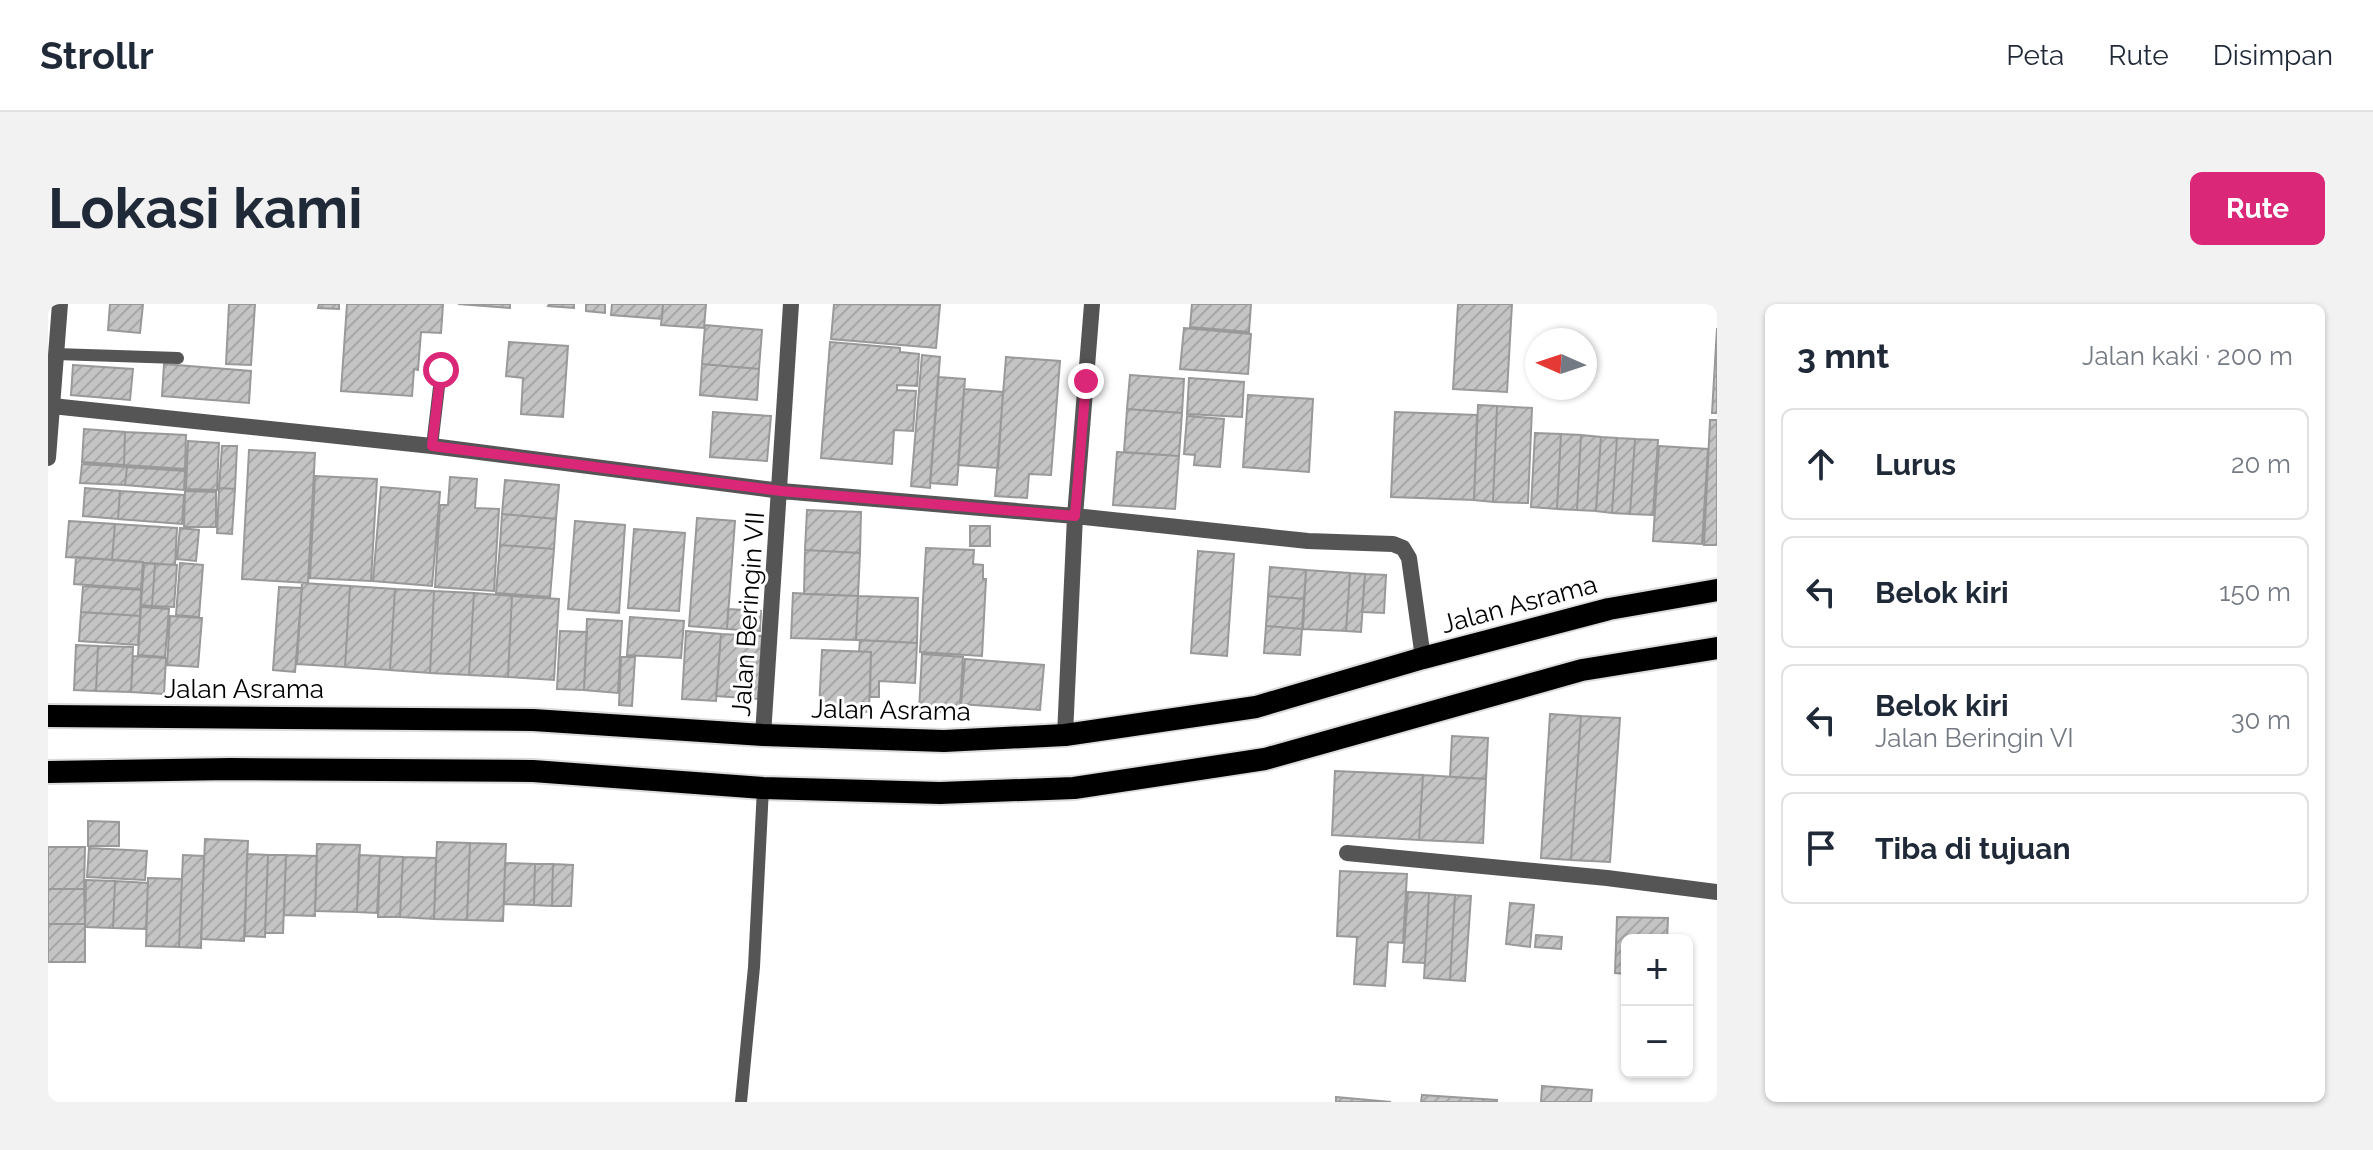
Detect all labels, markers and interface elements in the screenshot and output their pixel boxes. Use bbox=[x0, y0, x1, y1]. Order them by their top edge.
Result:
text: Strollr bbox=[40, 33, 154, 78]
text: Peta bbox=[2006, 39, 2064, 72]
text: Rute bbox=[2108, 39, 2169, 72]
text: Disimpan bbox=[2213, 39, 2333, 72]
button: Rute bbox=[2190, 172, 2325, 245]
text: Lokasi kami bbox=[48, 175, 362, 241]
north arrow bbox=[1525, 328, 1597, 400]
text: 3 mnt bbox=[1797, 336, 1889, 376]
text: Jalan kaki · 200 m bbox=[2082, 341, 2293, 371]
route start bbox=[423, 352, 459, 388]
route end bbox=[1068, 363, 1104, 399]
icon: ahead bbox=[1799, 442, 1843, 486]
text: Lurus bbox=[1875, 447, 1956, 482]
text: 20 m bbox=[2231, 449, 2291, 479]
street label: Jalan Beringin VII bbox=[726, 511, 770, 717]
street label: Jalan Asrama bbox=[1438, 569, 1600, 639]
icon: left bbox=[1799, 570, 1843, 614]
text: Belok kiri bbox=[1875, 575, 2009, 610]
text: 150 m bbox=[2219, 577, 2291, 607]
street label: Jalan Asrama bbox=[164, 674, 324, 704]
text: Belok kiri bbox=[1875, 688, 2009, 723]
street label: Jalan Asrama bbox=[811, 694, 971, 726]
icon: left bbox=[1799, 698, 1843, 742]
text: 30 m bbox=[2231, 705, 2291, 735]
text: Jalan Beringin VI bbox=[1875, 723, 2074, 753]
icon: arrive bbox=[1799, 826, 1843, 870]
text: Tiba di tujuan bbox=[1875, 831, 2071, 866]
map controls bbox=[1621, 934, 1693, 1078]
button: + bbox=[1621, 934, 1693, 1006]
button: − bbox=[1621, 1006, 1693, 1078]

